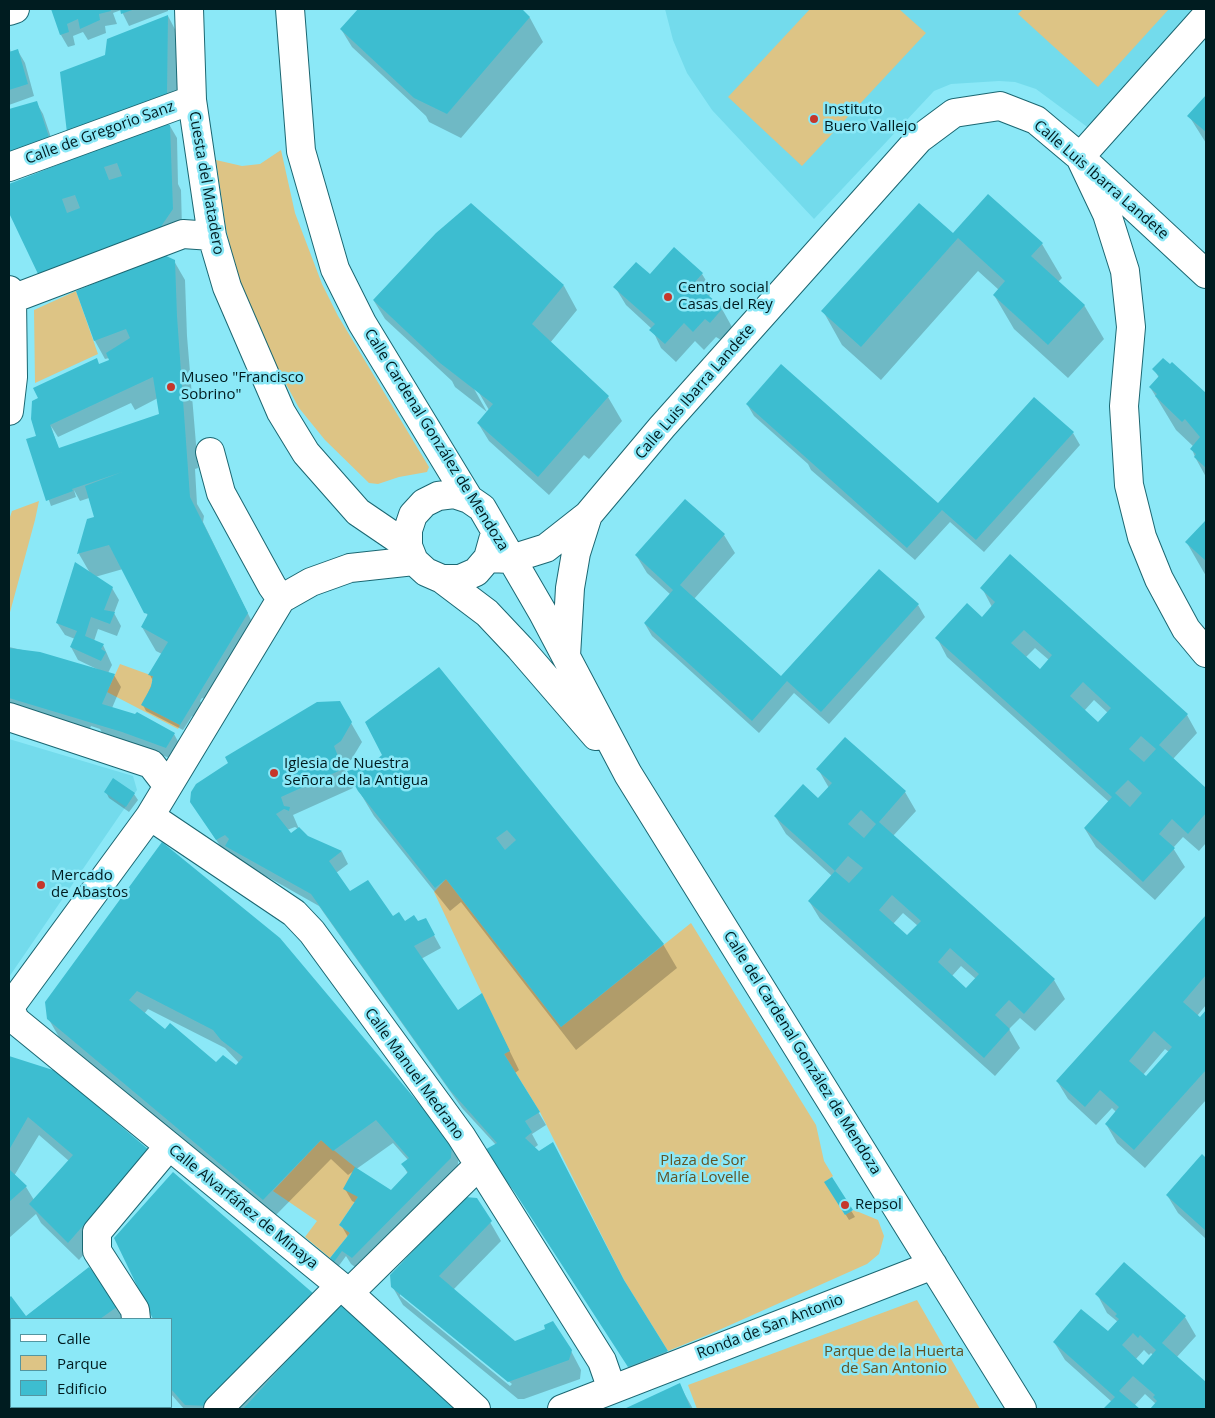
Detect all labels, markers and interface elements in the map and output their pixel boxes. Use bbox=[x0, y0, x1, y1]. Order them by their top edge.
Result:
street label: Calle de Gregorio Sanz bbox=[23, 98, 177, 168]
place label: Instituto Buero Vallejo bbox=[824, 101, 916, 136]
street label: Cuesta del Matadero bbox=[185, 110, 227, 256]
marker: Instituto Buero Vallejo bbox=[808, 113, 820, 125]
street label: Calle Luis Ibarra Landete bbox=[1030, 117, 1172, 243]
place label: Centro social Casas del Rey bbox=[678, 279, 773, 314]
marker: Centro social Casas del Rey bbox=[662, 291, 674, 303]
street label: Calle Luis Ibarra Landete bbox=[632, 321, 758, 463]
street label: Calle Cardenal González de Mendoza bbox=[360, 326, 512, 554]
place label: Museo "Francisco Sobrino" bbox=[181, 369, 304, 404]
marker: Museo "Francisco Sobrino" bbox=[165, 381, 177, 393]
place label: Iglesia de Nuestra Señora de la Antigua bbox=[284, 755, 428, 790]
marker: Iglesia de Nuestra Señora de la Antigua bbox=[268, 767, 280, 779]
place label: Mercado de Abastos bbox=[51, 867, 128, 902]
marker: Mercado de Abastos bbox=[35, 879, 47, 891]
street label: Calle del Cardenal González de Mendoza bbox=[719, 928, 885, 1178]
street label: Calle Manuel Medrano bbox=[360, 1005, 468, 1143]
street label: Calle Alvarfáñez de Minaya bbox=[165, 1141, 321, 1273]
park label: Plaza de Sor María Lovelle bbox=[657, 1152, 749, 1187]
place label: Repsol bbox=[855, 1196, 902, 1214]
marker: Repsol bbox=[839, 1199, 851, 1211]
street label: Ronda de San Antonio bbox=[694, 1291, 846, 1363]
legend bbox=[10, 1318, 172, 1408]
text: Calle bbox=[57, 1328, 91, 1348]
park label: Parque de la Huerta de San Antonio bbox=[824, 1343, 964, 1378]
text: Parque bbox=[57, 1353, 107, 1373]
text: Edificio bbox=[57, 1378, 107, 1398]

